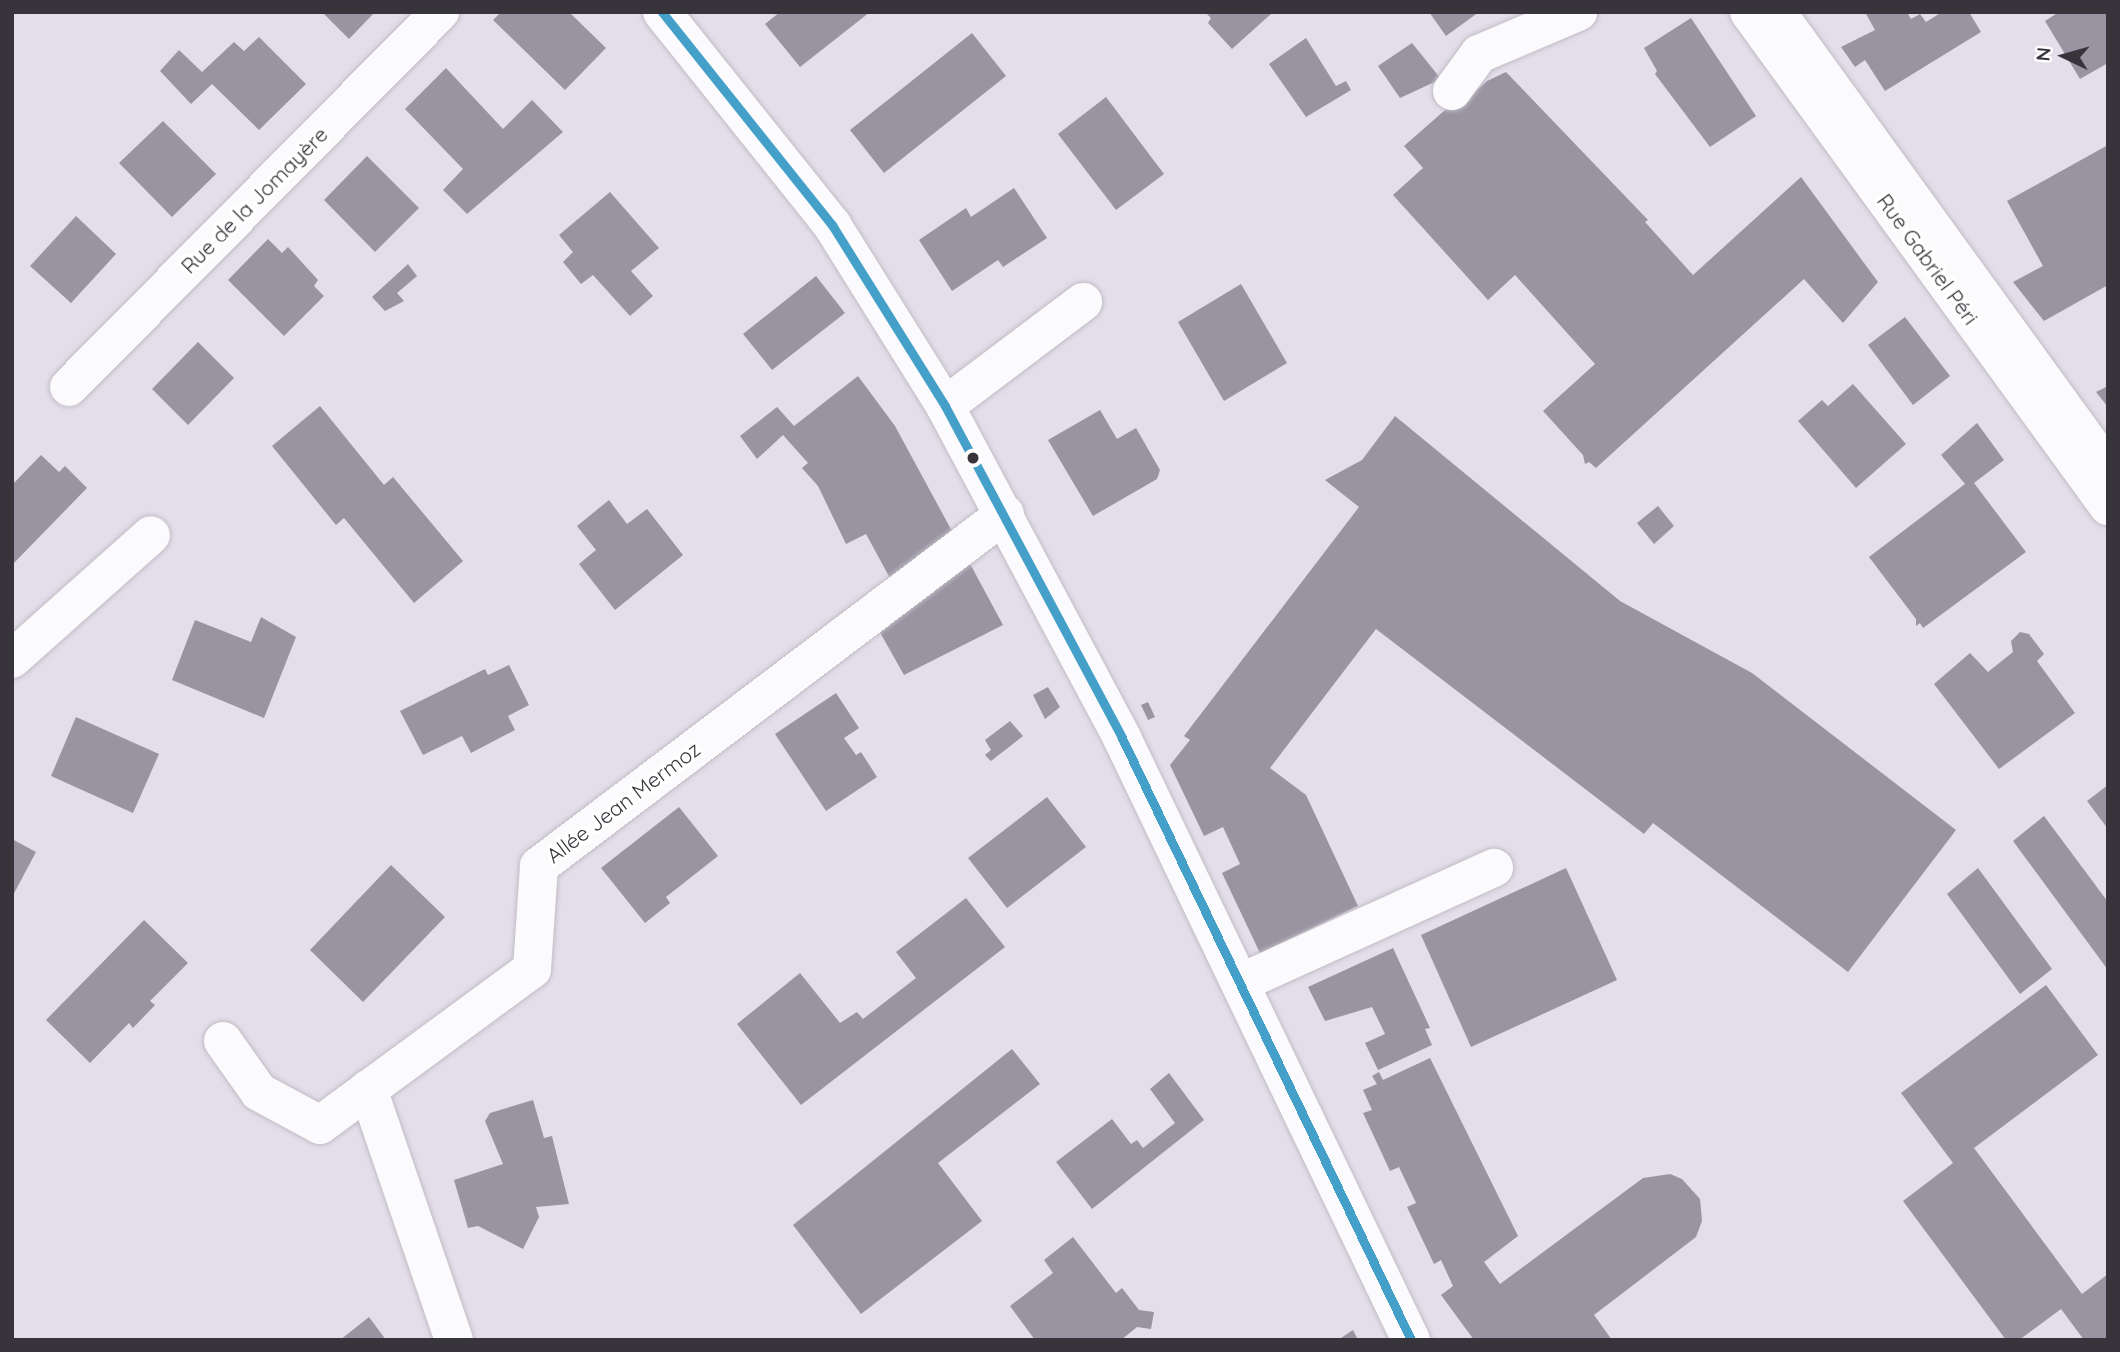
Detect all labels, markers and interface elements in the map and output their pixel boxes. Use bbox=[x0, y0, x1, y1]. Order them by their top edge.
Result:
north arrow bbox=[2029, 21, 2099, 91]
text: N bbox=[2031, 46, 2056, 62]
street label: Rue de la Jomayère bbox=[176, 122, 332, 278]
street label: Rue Gabriel Péri bbox=[1872, 189, 1984, 329]
unlabelled marker bbox=[966, 451, 980, 465]
street label: Allée Jean Mermoz bbox=[541, 736, 705, 868]

